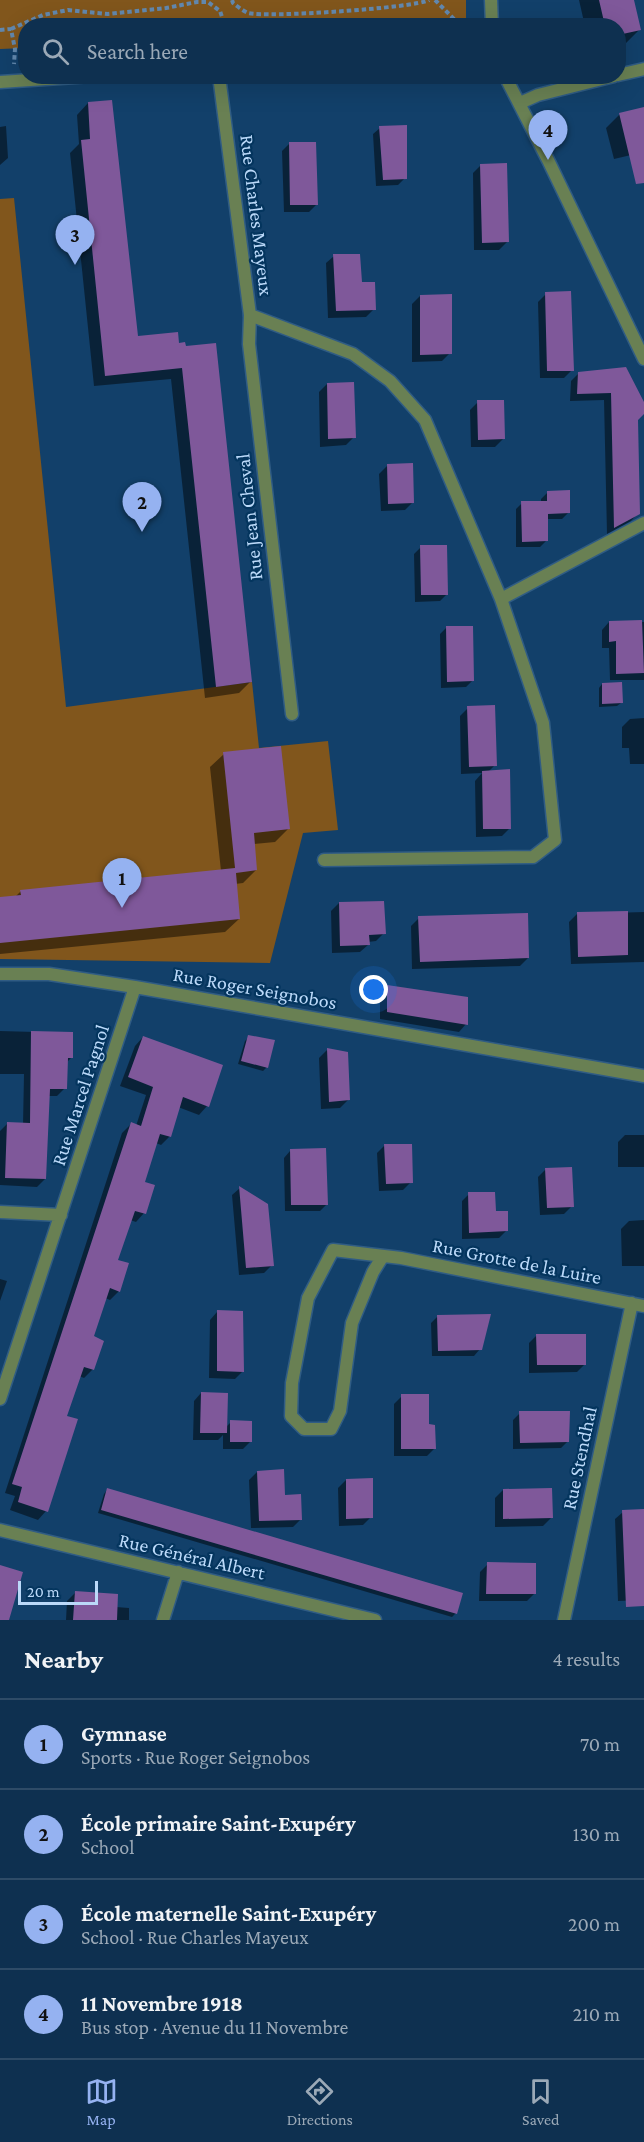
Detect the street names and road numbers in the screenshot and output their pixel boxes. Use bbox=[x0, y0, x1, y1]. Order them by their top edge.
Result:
street label: Rue Charles Mayeux bbox=[235, 133, 278, 297]
street label: Rue Jean Cheval bbox=[231, 452, 268, 581]
street label: Rue Roger Seignobos bbox=[171, 963, 339, 1014]
street label: Rue Marcel Pagnol bbox=[47, 1022, 114, 1169]
street label: Rue Grotte de la Luire bbox=[431, 1234, 603, 1288]
street label: Rue Stendhal bbox=[557, 1404, 601, 1512]
street label: Rue Général Albert bbox=[117, 1528, 268, 1584]

